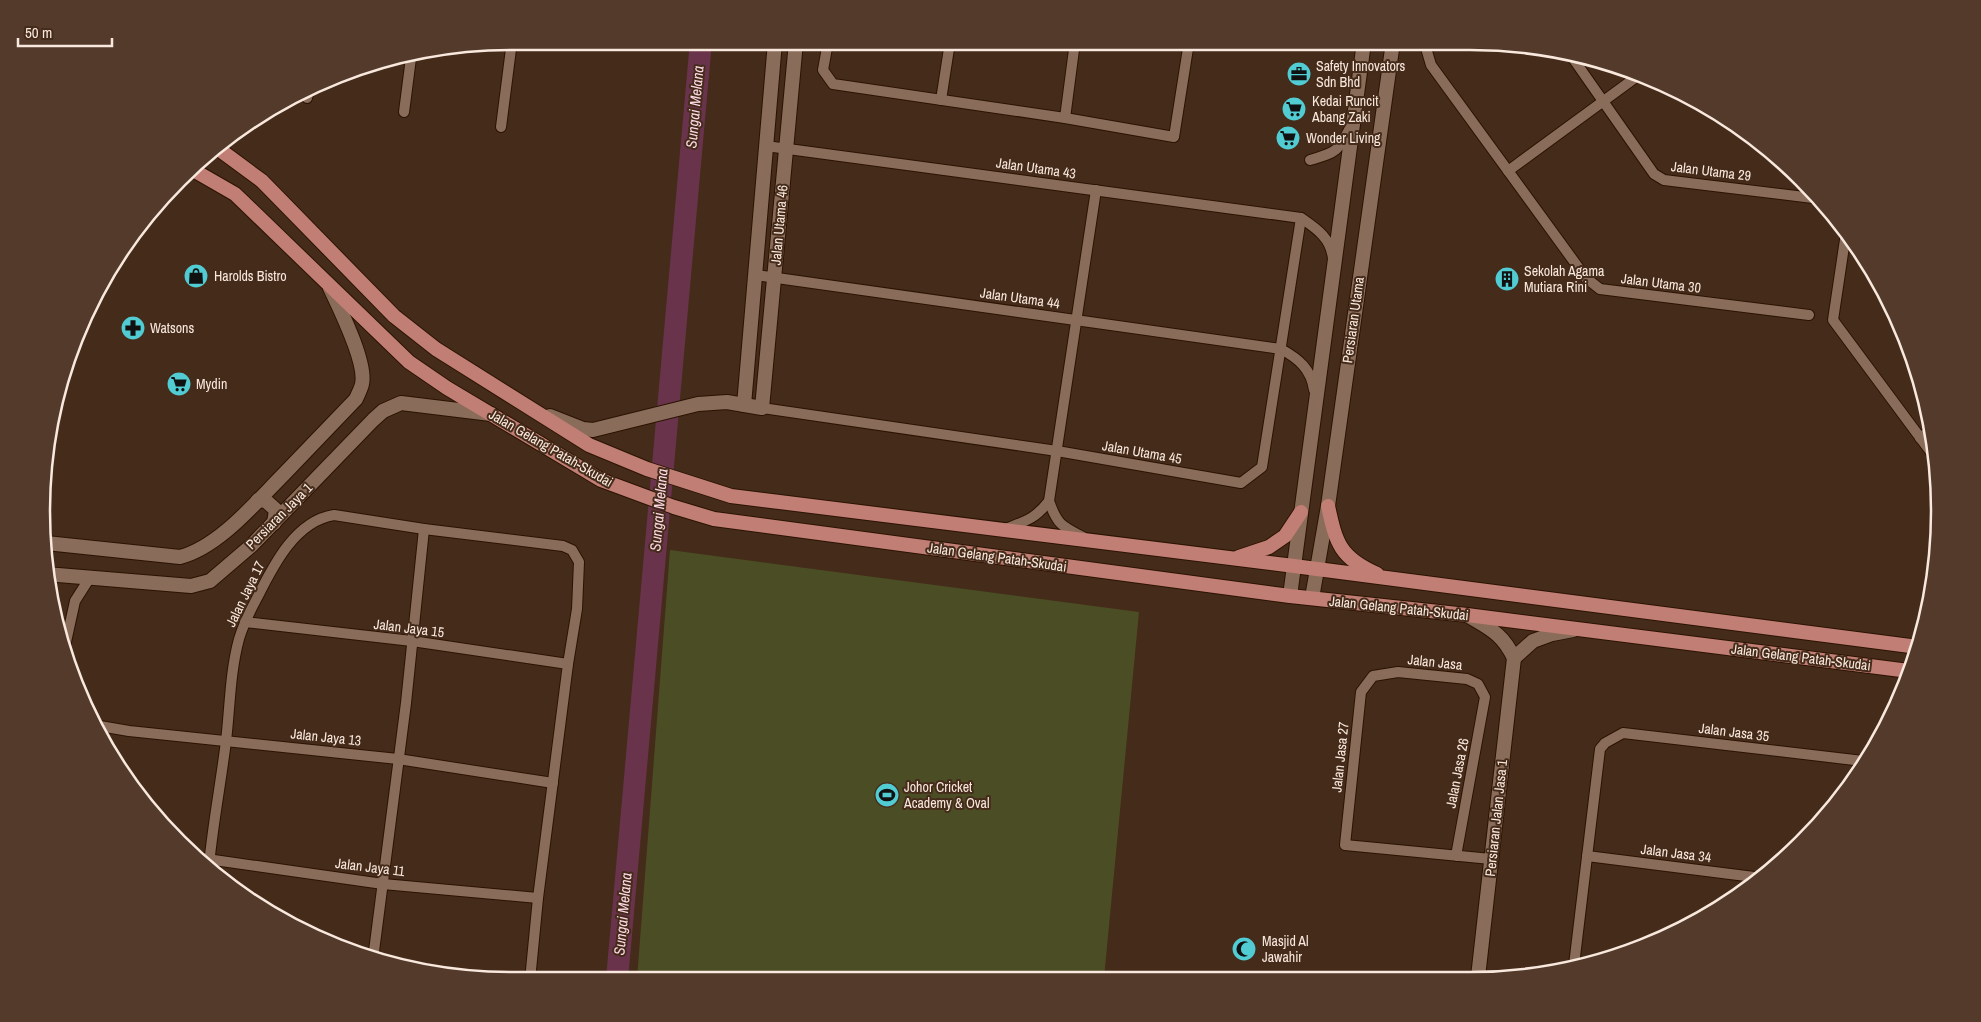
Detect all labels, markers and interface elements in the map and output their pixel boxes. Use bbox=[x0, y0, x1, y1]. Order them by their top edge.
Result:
scale bar bbox=[18, 15, 111, 47]
text: 50 m bbox=[25, 22, 52, 43]
place label: Safety Innovators Sdn Bhd bbox=[1316, 57, 1406, 91]
office icon: Safety Innovators Sdn Bhd bbox=[1286, 61, 1312, 87]
water label: Sungai Melana bbox=[680, 65, 709, 149]
place label: Kedai Runcit Abang Zaki bbox=[1311, 92, 1378, 126]
supermarket icon: Kedai Runcit Abang Zaki bbox=[1281, 96, 1307, 122]
supermarket icon: Wonder Living bbox=[1275, 125, 1301, 151]
place label: Wonder Living bbox=[1306, 129, 1381, 147]
street label: Jalan Utama 43 bbox=[995, 153, 1077, 183]
street label: Jalan Utama 29 bbox=[1670, 157, 1752, 185]
street label: Jalan Utama 46 bbox=[767, 184, 791, 266]
place label: Sekolah Agama Mutiara Rini bbox=[1524, 262, 1605, 296]
shop icon: Harolds Bistro bbox=[183, 263, 209, 289]
building icon: Sekolah Agama Mutiara Rini bbox=[1494, 266, 1520, 292]
place label: Harolds Bistro bbox=[214, 267, 287, 285]
street label: Jalan Utama 30 bbox=[1620, 269, 1702, 297]
street label: Persiaran Utama bbox=[1338, 275, 1368, 364]
street label: Jalan Utama 44 bbox=[979, 283, 1062, 313]
pharmacy icon: Watsons bbox=[120, 315, 146, 341]
place label: Watsons bbox=[150, 319, 194, 337]
supermarket icon: Mydin bbox=[166, 371, 192, 397]
place label: Mydin bbox=[196, 375, 227, 393]
street label: Jalan Gelang Patah-Skudai bbox=[486, 405, 616, 491]
street label: Jalan Utama 45 bbox=[1101, 436, 1183, 468]
water label: Sungai Melana bbox=[644, 468, 673, 552]
street label: Persiaran Jaya 1 bbox=[242, 479, 316, 553]
street label: Jalan Gelang Patah-Skudai bbox=[926, 538, 1068, 576]
street label: Jalan Jaya 17 bbox=[221, 558, 269, 630]
street label: Jalan Gelang Patah-Skudai bbox=[1328, 592, 1470, 624]
street label: Jalan Jaya 15 bbox=[373, 615, 445, 641]
street label: Jalan Gelang Patah-Skudai bbox=[1730, 640, 1872, 674]
street label: Jalan Jasa bbox=[1407, 650, 1464, 674]
street label: Jalan Jasa 35 bbox=[1698, 719, 1770, 745]
street label: Jalan Jasa 27 bbox=[1327, 721, 1353, 793]
street label: Jalan Jaya 13 bbox=[290, 724, 362, 750]
street label: Jalan Jasa 26 bbox=[1441, 737, 1473, 809]
street label: Persiaran Jalan Jasa 1 bbox=[1481, 758, 1511, 877]
place label: Johor Cricket Academy & Oval bbox=[903, 778, 990, 812]
sports icon: Johor Cricket Academy & Oval bbox=[874, 782, 900, 808]
street label: Jalan Jasa 34 bbox=[1640, 840, 1713, 866]
street label: Jalan Jaya 11 bbox=[334, 854, 406, 880]
water label: Sungai Melana bbox=[608, 872, 637, 956]
place label: Masjid Al Jawahir bbox=[1262, 932, 1309, 966]
mosque icon: Masjid Al Jawahir bbox=[1231, 936, 1257, 962]

